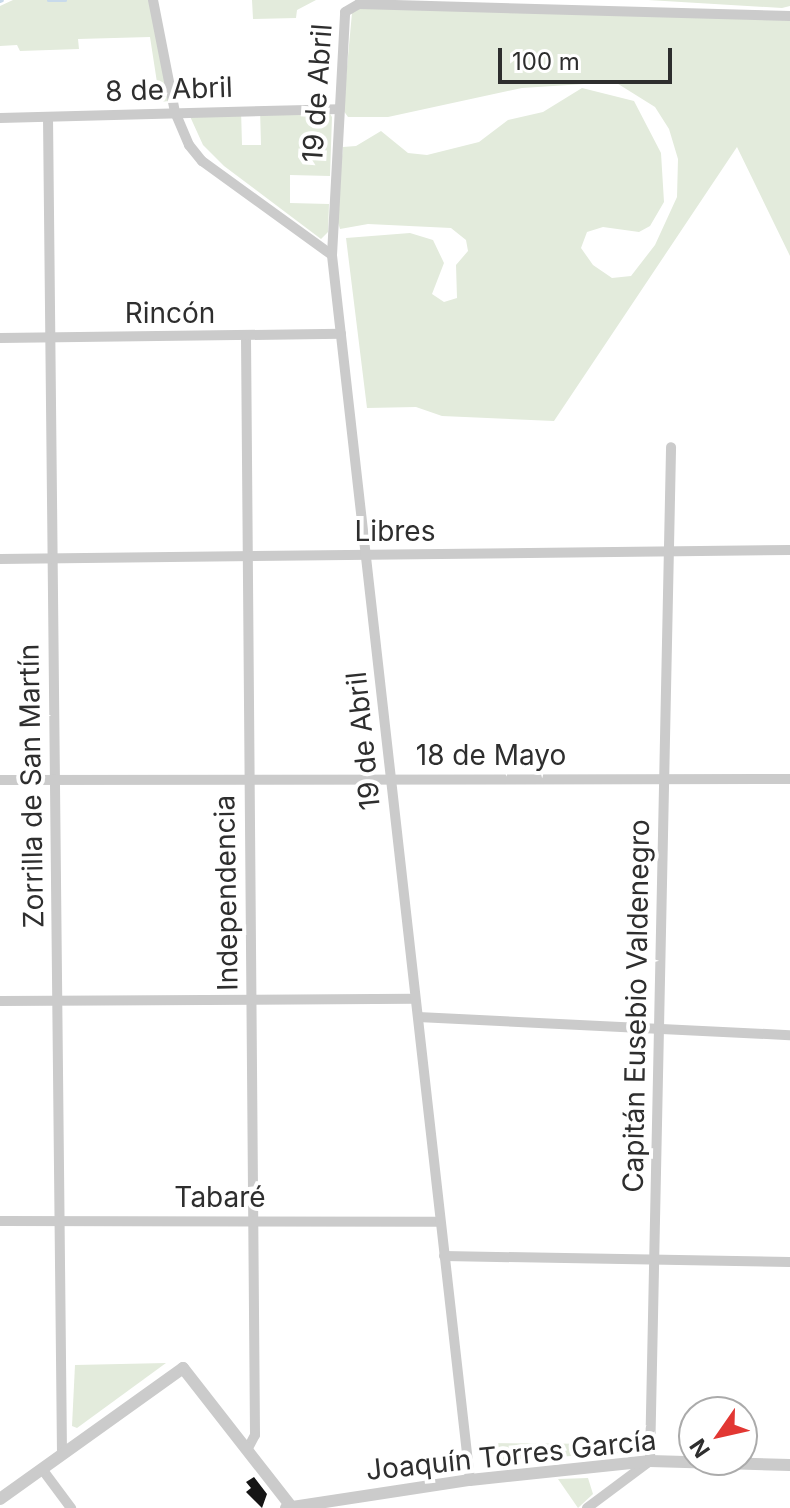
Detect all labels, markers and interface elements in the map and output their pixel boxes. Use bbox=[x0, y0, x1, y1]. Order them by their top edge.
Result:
street label: 19 de Abril bbox=[295, 23, 339, 163]
scale bar bbox=[502, 32, 676, 82]
text: 100 m bbox=[512, 47, 580, 76]
street label: 8 de Abril bbox=[105, 70, 233, 108]
street label: Rincón bbox=[125, 296, 215, 330]
street label: Libres bbox=[355, 514, 435, 548]
street label: Zorrilla de San Martín bbox=[12, 644, 50, 928]
street label: 19 de Abril bbox=[339, 670, 387, 812]
street label: 18 de Mayo bbox=[416, 738, 566, 772]
street label: Independencia bbox=[207, 795, 245, 991]
street label: Capitán Eusebio Valdenegro bbox=[616, 819, 656, 1193]
street label: Tabaré bbox=[174, 1180, 266, 1214]
north arrow bbox=[678, 1396, 758, 1476]
street label: Joaquín Torres García bbox=[364, 1423, 658, 1487]
text: N bbox=[684, 1434, 715, 1463]

